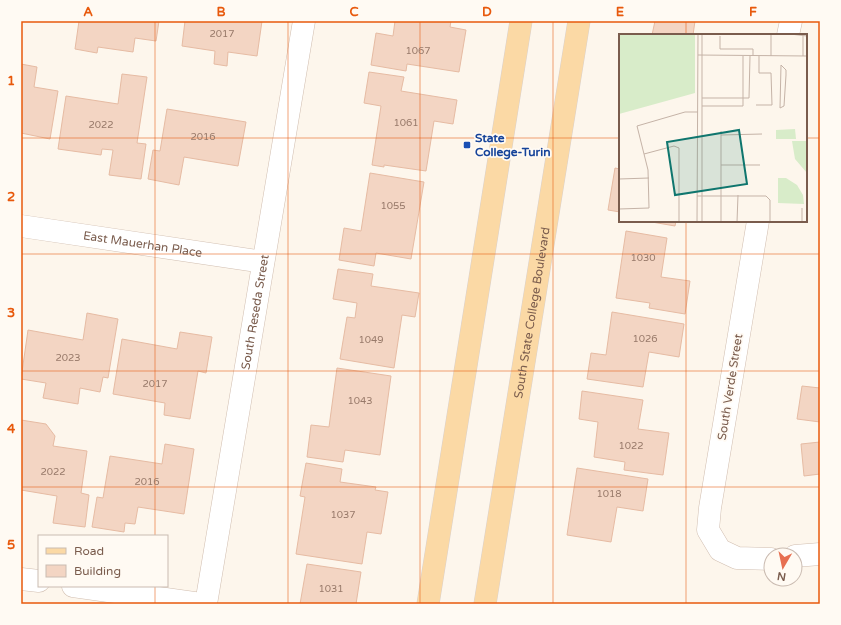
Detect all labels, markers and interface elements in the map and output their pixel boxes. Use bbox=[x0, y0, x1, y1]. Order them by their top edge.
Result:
text: A bbox=[83, 4, 93, 20]
text: B bbox=[216, 4, 226, 20]
text: C bbox=[349, 4, 359, 20]
text: D bbox=[482, 4, 492, 20]
text: E bbox=[616, 4, 624, 20]
text: F bbox=[749, 4, 757, 20]
house number: 2017 bbox=[209, 28, 235, 40]
inset map bbox=[619, 34, 807, 222]
house number: 1067 bbox=[405, 45, 431, 57]
text: 1 bbox=[7, 73, 15, 89]
house number: 1061 bbox=[393, 117, 419, 129]
house number: 2022 bbox=[88, 119, 114, 131]
house number: 2016 bbox=[190, 131, 216, 143]
place label: State College-Turin bbox=[475, 131, 551, 160]
marker: State College-Turin bbox=[462, 140, 472, 150]
text: 2 bbox=[7, 189, 15, 205]
house number: 1055 bbox=[380, 200, 406, 212]
street label: South State College Boulevard bbox=[511, 226, 553, 399]
street label: East Mauerhan Place bbox=[82, 228, 203, 260]
house number: 1030 bbox=[630, 252, 656, 264]
street label: South Reseda Street bbox=[238, 253, 272, 371]
text: 3 bbox=[7, 305, 15, 321]
street label: South Verde Street bbox=[715, 332, 745, 441]
house number: 1026 bbox=[632, 333, 658, 345]
house number: 1049 bbox=[358, 334, 384, 346]
house number: 2023 bbox=[55, 352, 81, 364]
house number: 2017 bbox=[142, 378, 168, 390]
house number: 1043 bbox=[347, 395, 373, 407]
text: 4 bbox=[7, 421, 16, 437]
house number: 1022 bbox=[618, 440, 644, 452]
house number: 2022 bbox=[40, 466, 66, 478]
house number: 2016 bbox=[134, 476, 160, 488]
house number: 1018 bbox=[596, 488, 622, 500]
house number: 1037 bbox=[330, 509, 356, 521]
legend bbox=[38, 535, 168, 587]
text: 5 bbox=[7, 537, 15, 553]
text: Road bbox=[74, 544, 104, 558]
north arrow bbox=[763, 547, 803, 587]
text: Building bbox=[74, 564, 121, 578]
text: N bbox=[776, 569, 787, 583]
house number: 1031 bbox=[318, 583, 344, 595]

